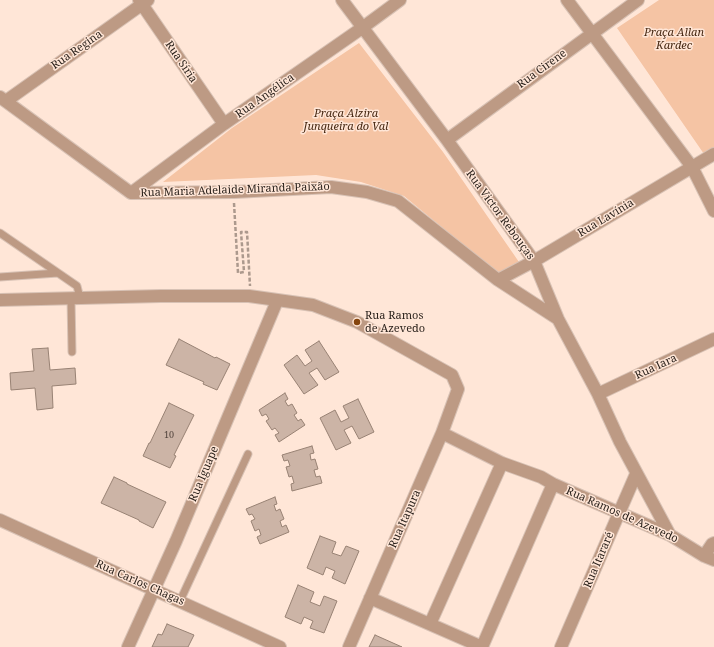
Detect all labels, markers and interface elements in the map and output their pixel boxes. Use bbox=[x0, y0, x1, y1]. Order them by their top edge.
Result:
park label: Praça Allan Kardec bbox=[644, 26, 704, 52]
street label: Rua Regina bbox=[49, 28, 105, 72]
street label: Rua Síria bbox=[162, 39, 200, 85]
street label: Rua Cirene bbox=[515, 47, 569, 91]
street label: Rua Angélica bbox=[233, 71, 297, 121]
park label: Praça Alzira Junqueira do Val bbox=[304, 107, 388, 133]
street label: Rua Victor Rebouças bbox=[463, 168, 537, 262]
street label: Rua Maria Adelaide Miranda Paixão bbox=[140, 180, 330, 200]
street label: Rua Lavínia bbox=[576, 196, 636, 240]
place label: Rua Ramos de Azevedo bbox=[365, 309, 425, 335]
marker: Rua Ramos de Azevedo bbox=[352, 317, 362, 327]
street label: Rua Iara bbox=[633, 352, 679, 382]
house number: 10 bbox=[164, 430, 174, 440]
street label: Rua Iguape bbox=[186, 444, 222, 504]
street label: Rua Ramos de Azevedo bbox=[564, 484, 680, 546]
street label: Rua Itapura bbox=[386, 488, 424, 550]
street label: Rua Itararé bbox=[581, 530, 617, 590]
street label: Rua Carlos Chagas bbox=[93, 557, 187, 609]

